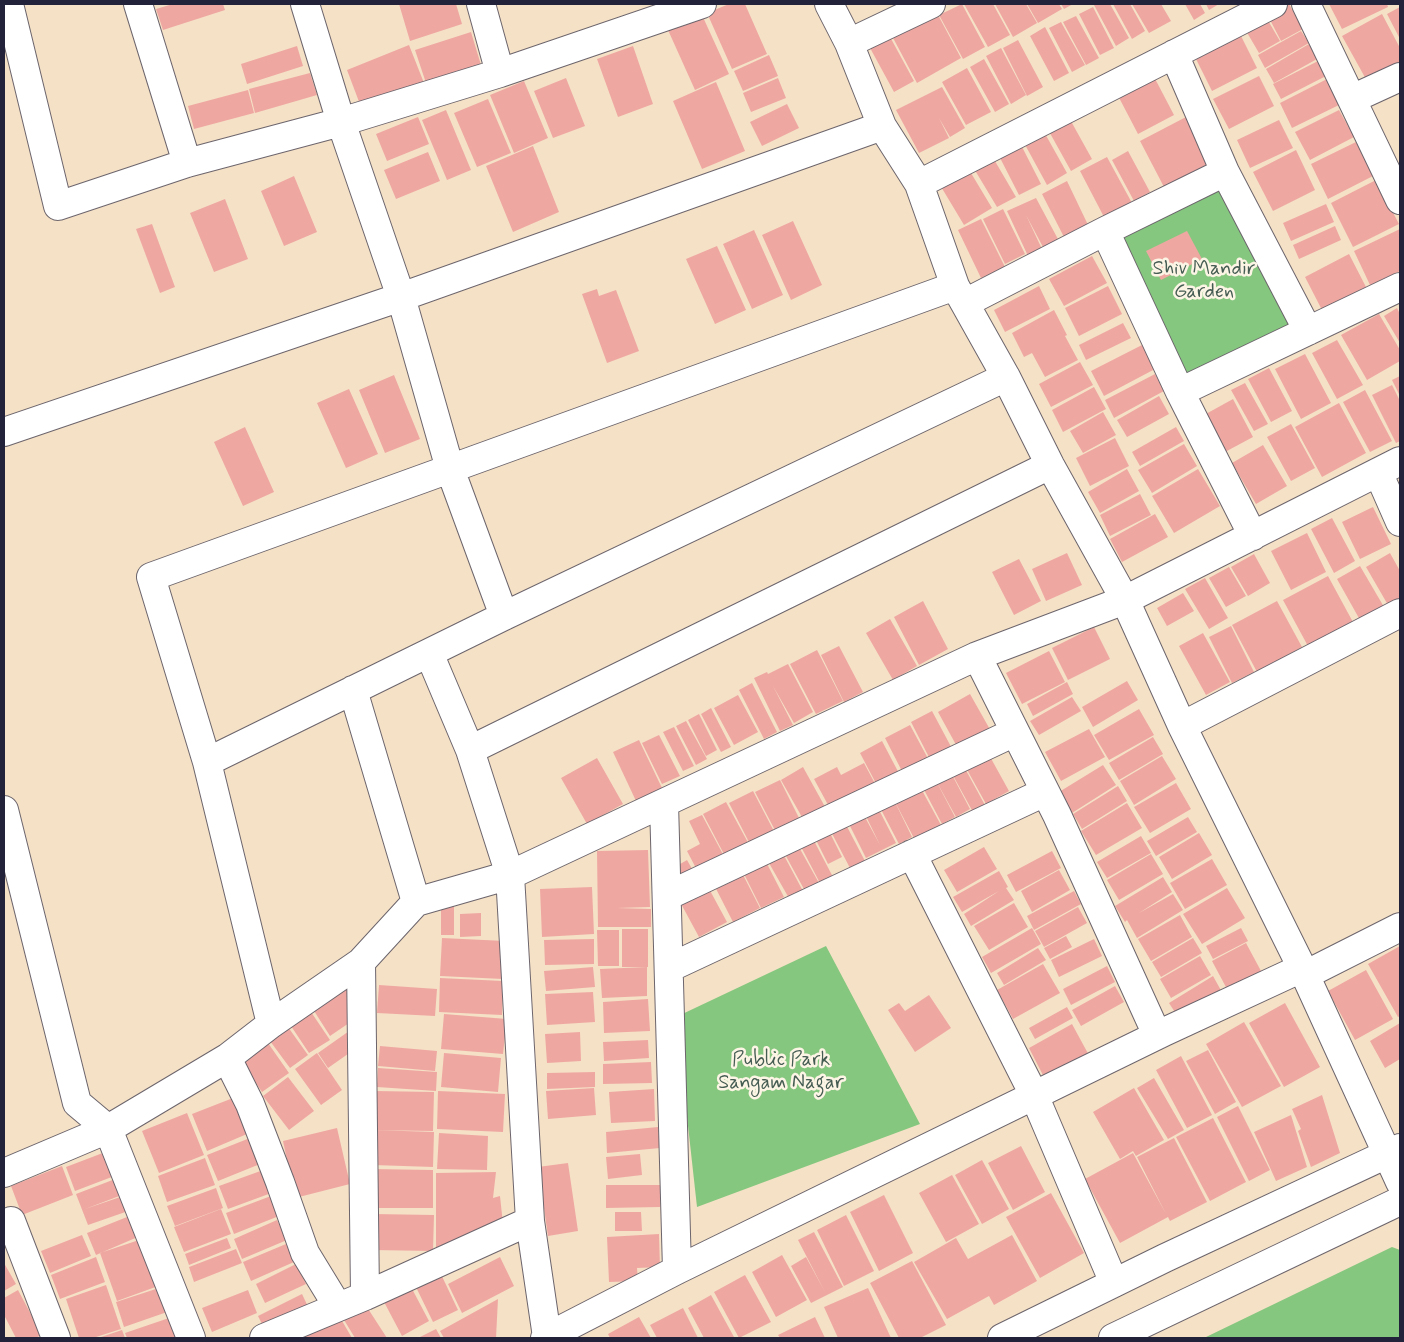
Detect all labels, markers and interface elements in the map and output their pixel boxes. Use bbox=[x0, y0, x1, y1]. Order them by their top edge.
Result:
park label: Shiv Mandir Garden bbox=[1153, 258, 1255, 305]
park label: Public Park Sangam Nagar bbox=[718, 1049, 844, 1096]

